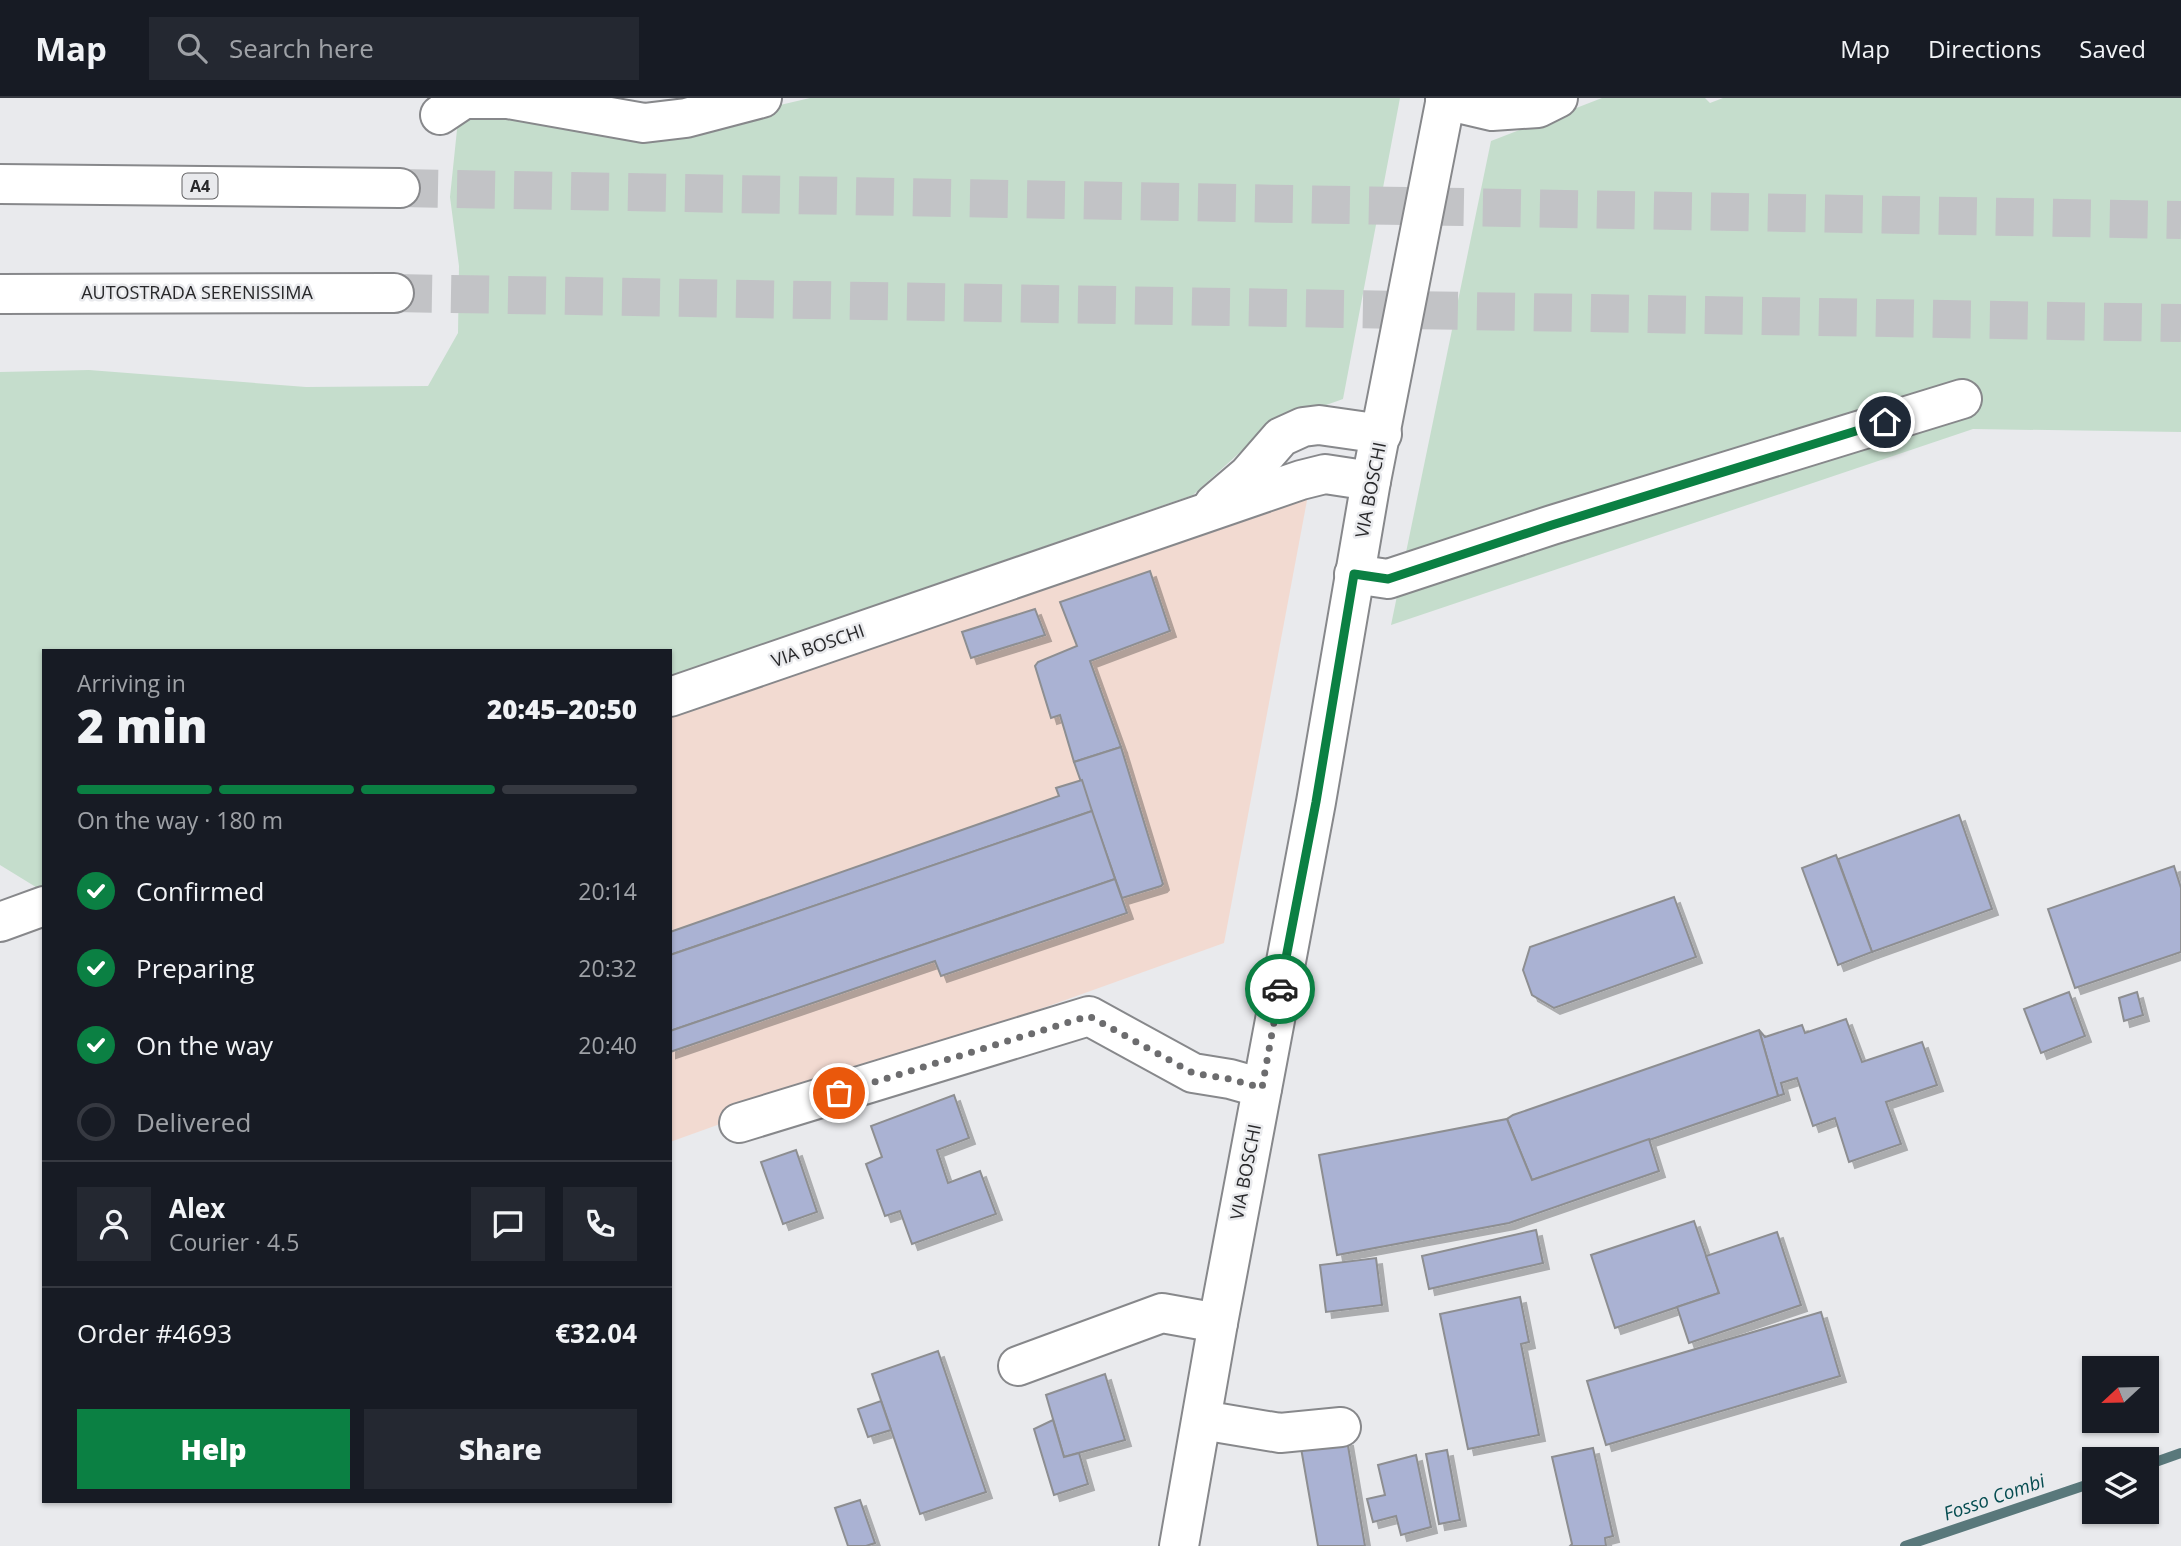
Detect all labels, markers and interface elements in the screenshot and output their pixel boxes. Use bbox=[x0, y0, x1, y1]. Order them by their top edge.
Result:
search box bbox=[149, 17, 639, 80]
text: Map bbox=[35, 26, 107, 71]
icon: search bbox=[173, 29, 211, 67]
text: Search here bbox=[229, 30, 374, 66]
text: Map bbox=[1840, 32, 1890, 65]
text: Directions bbox=[1928, 32, 2041, 65]
text: Saved bbox=[2079, 32, 2146, 65]
road number: A4 bbox=[182, 174, 218, 198]
street label: AUTOSTRADA SERENISSIMA bbox=[81, 280, 313, 304]
pin bbox=[1855, 392, 1915, 452]
icon: home bbox=[1866, 403, 1904, 441]
street label: VIA BOSCHI bbox=[1349, 440, 1391, 540]
street label: VIA BOSCHI bbox=[768, 618, 867, 672]
text: Arriving in bbox=[77, 667, 186, 699]
text: 20:45–20:50 bbox=[487, 691, 637, 727]
text: 2 min bbox=[77, 694, 208, 756]
text: On the way · 180 m bbox=[77, 804, 283, 836]
icon: check bbox=[77, 872, 115, 910]
text: Confirmed bbox=[136, 873, 264, 909]
text: 20:14 bbox=[578, 875, 637, 907]
icon: check bbox=[77, 949, 115, 987]
text: Preparing bbox=[136, 950, 254, 986]
text: 20:32 bbox=[578, 952, 637, 984]
courier bbox=[1245, 954, 1315, 1024]
icon: car bbox=[1261, 970, 1299, 1008]
icon: check bbox=[77, 1026, 115, 1064]
text: On the way bbox=[136, 1027, 273, 1063]
text: 20:40 bbox=[578, 1029, 637, 1061]
pin bbox=[809, 1063, 869, 1123]
icon: bag bbox=[820, 1074, 858, 1112]
text: Delivered bbox=[136, 1104, 251, 1140]
street label: VIA BOSCHI bbox=[1224, 1122, 1266, 1222]
button: person bbox=[77, 1187, 151, 1261]
button: chat bbox=[471, 1187, 545, 1261]
button: phone bbox=[563, 1187, 637, 1261]
text: Alex bbox=[169, 1190, 225, 1226]
text: Courier · 4.5 bbox=[169, 1226, 299, 1258]
text: Order #4693 bbox=[77, 1315, 232, 1351]
text: €32.04 bbox=[555, 1315, 637, 1351]
north arrow bbox=[2082, 1356, 2160, 1433]
map controls bbox=[2082, 1356, 2159, 1524]
button: Help bbox=[77, 1409, 350, 1489]
button: Share bbox=[364, 1409, 637, 1489]
button: layers bbox=[2082, 1447, 2159, 1524]
water label: Fosso Combi bbox=[1940, 1467, 2049, 1527]

